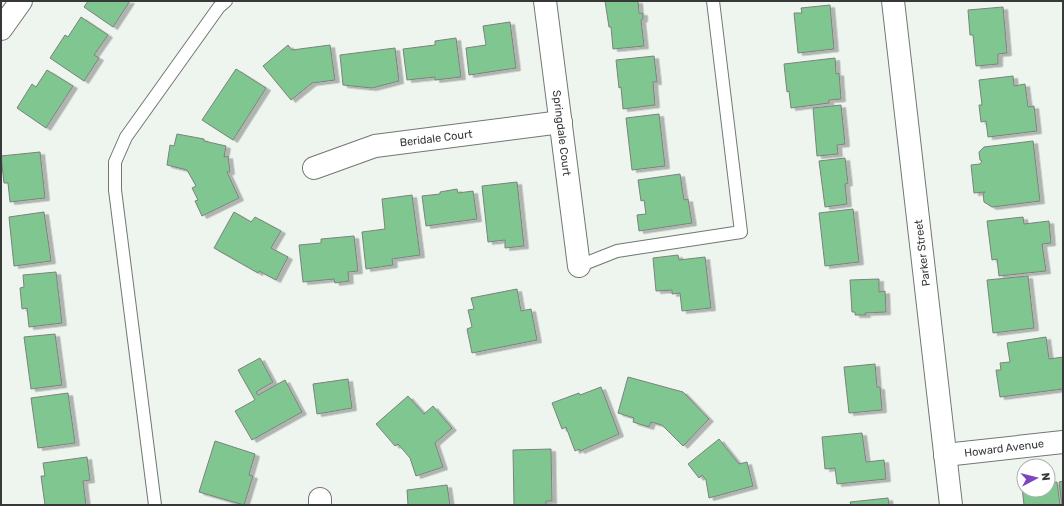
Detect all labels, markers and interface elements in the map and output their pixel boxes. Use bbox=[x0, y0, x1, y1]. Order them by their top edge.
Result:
street label: Springdale Court bbox=[550, 89, 573, 177]
street label: Beridale Court bbox=[399, 127, 474, 149]
street label: Parker Street bbox=[912, 218, 933, 287]
street label: Howard Avenue bbox=[963, 437, 1045, 460]
north arrow bbox=[1016, 458, 1056, 498]
text: N bbox=[1038, 472, 1052, 482]

